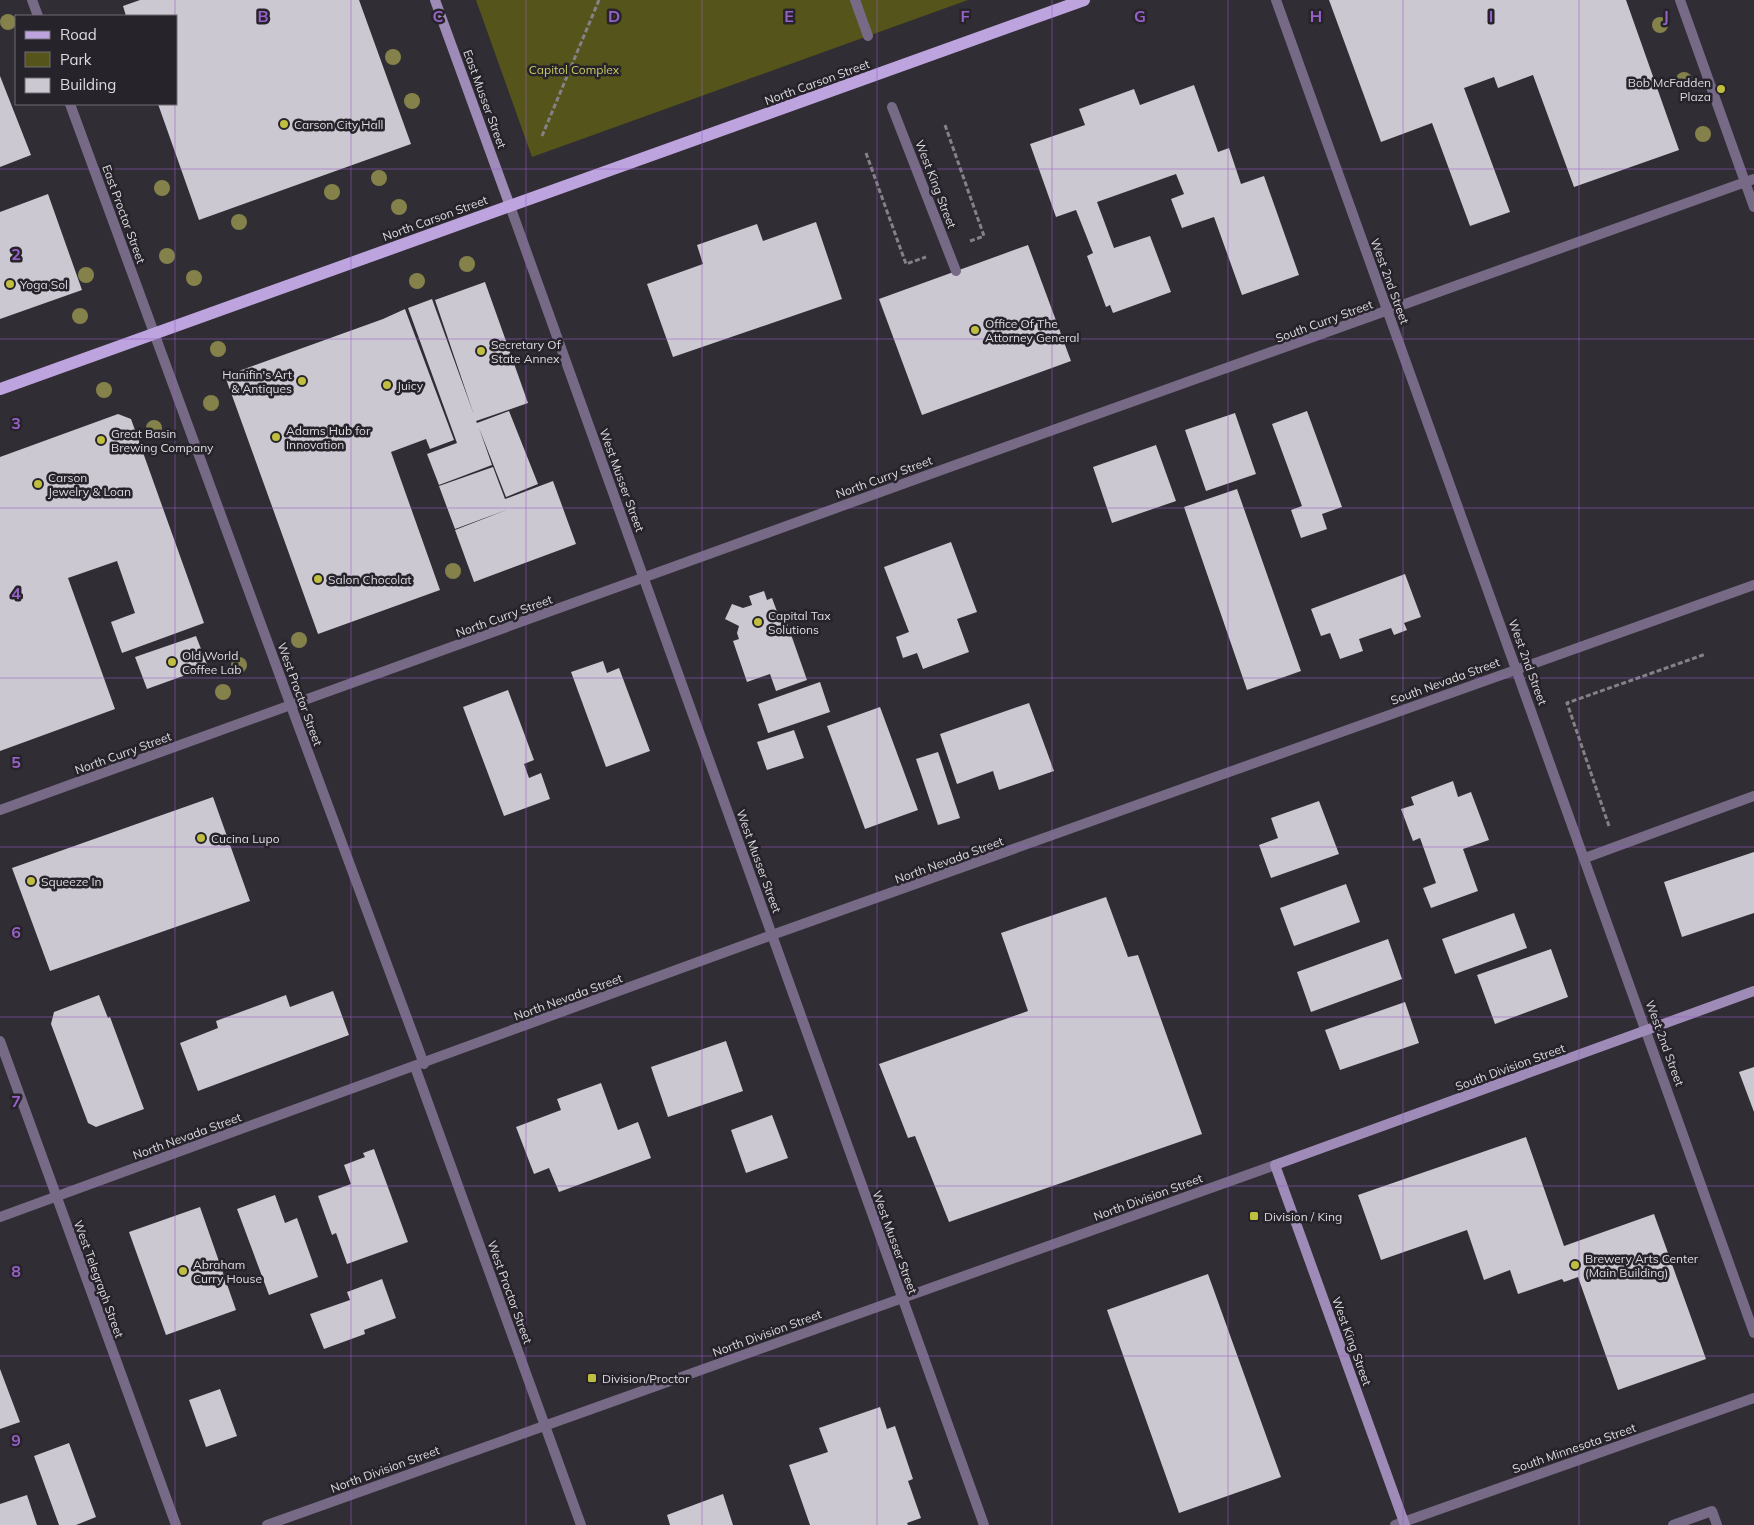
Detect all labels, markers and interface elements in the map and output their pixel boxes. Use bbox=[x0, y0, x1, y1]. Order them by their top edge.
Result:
text: B bbox=[257, 6, 269, 26]
text: C bbox=[433, 6, 444, 26]
text: D bbox=[608, 6, 620, 26]
text: E bbox=[784, 6, 794, 26]
text: F bbox=[960, 6, 970, 26]
text: G bbox=[1134, 6, 1146, 26]
text: H bbox=[1310, 6, 1322, 26]
text: I bbox=[1489, 6, 1493, 26]
text: J bbox=[1663, 6, 1669, 26]
legend bbox=[15, 15, 178, 105]
text: Road bbox=[60, 25, 97, 44]
street label: East Musser Street bbox=[460, 48, 510, 150]
text: Park bbox=[60, 50, 92, 69]
street label: North Carson Street bbox=[763, 56, 871, 108]
park label: Capitol Complex bbox=[529, 62, 620, 77]
text: Building bbox=[60, 75, 116, 94]
place label: Bob McFadden Plaza bbox=[1628, 75, 1711, 104]
marker: Bob McFadden Plaza bbox=[1715, 83, 1727, 95]
place label: Carson City Hall bbox=[294, 117, 383, 132]
marker: Carson City Hall bbox=[278, 118, 290, 130]
street label: West King Street bbox=[912, 138, 960, 230]
street label: East Proctor Street bbox=[99, 163, 149, 265]
street label: North Carson Street bbox=[381, 192, 489, 244]
street label: West 2nd Street bbox=[1368, 236, 1412, 326]
text: 2 bbox=[11, 244, 21, 264]
place label: Yoga Sol bbox=[19, 277, 68, 292]
marker: Yoga Sol bbox=[4, 278, 16, 290]
street label: South Curry Street bbox=[1273, 296, 1375, 346]
place label: Office Of The Attorney General bbox=[985, 316, 1079, 345]
marker: Office Of The Attorney General bbox=[969, 324, 981, 336]
place label: Secretary Of State Annex bbox=[491, 337, 562, 366]
marker: Secretary Of State Annex bbox=[475, 345, 487, 357]
place label: Hanifin's Art & Antiques bbox=[222, 367, 292, 396]
marker: Hanifin's Art & Antiques bbox=[296, 375, 308, 387]
place label: Juicy bbox=[397, 378, 424, 393]
marker: Juicy bbox=[381, 379, 393, 391]
text: 3 bbox=[11, 413, 21, 433]
place label: Adams Hub for Innovation bbox=[286, 423, 371, 452]
place label: Great Basin Brewing Company bbox=[111, 426, 214, 455]
street label: West Musser Street bbox=[596, 426, 648, 534]
marker: Adams Hub for Innovation bbox=[270, 431, 282, 443]
marker: Great Basin Brewing Company bbox=[95, 434, 107, 446]
street label: North Curry Street bbox=[834, 453, 934, 501]
place label: Carson Jewelry & Loan bbox=[48, 470, 131, 499]
marker: Carson Jewelry & Loan bbox=[32, 478, 44, 490]
place label: Salon Chocolat bbox=[328, 572, 412, 587]
marker: Salon Chocolat bbox=[312, 573, 324, 585]
text: 4 bbox=[11, 583, 21, 603]
street label: North Curry Street bbox=[454, 592, 554, 640]
place label: Capital Tax Solutions bbox=[768, 608, 831, 637]
marker: Capital Tax Solutions bbox=[752, 616, 764, 628]
street label: West 2nd Street bbox=[1506, 617, 1550, 707]
street label: West Proctor Street bbox=[274, 640, 326, 748]
place label: Old World Coffee Lab bbox=[182, 648, 241, 677]
street label: South Nevada Street bbox=[1388, 654, 1502, 708]
marker: Old World Coffee Lab bbox=[166, 656, 178, 668]
street label: North Curry Street bbox=[73, 729, 173, 777]
text: 5 bbox=[11, 752, 21, 772]
street label: West Musser Street bbox=[733, 807, 785, 915]
place label: Cucina Lupo bbox=[211, 831, 280, 846]
marker: Cucina Lupo bbox=[195, 832, 207, 844]
street label: North Nevada Street bbox=[893, 833, 1005, 887]
place label: Squeeze In bbox=[41, 874, 102, 889]
marker: Squeeze In bbox=[25, 875, 37, 887]
text: 6 bbox=[11, 922, 21, 942]
street label: North Nevada Street bbox=[512, 970, 624, 1024]
street label: West 2nd Street bbox=[1643, 998, 1687, 1088]
street label: South Division Street bbox=[1453, 1040, 1567, 1094]
text: 7 bbox=[11, 1091, 21, 1111]
street label: North Nevada Street bbox=[131, 1109, 243, 1163]
street label: North Division Street bbox=[1091, 1170, 1205, 1224]
street label: West Musser Street bbox=[869, 1188, 921, 1296]
place label: Division / King bbox=[1264, 1209, 1342, 1224]
marker: Division / King bbox=[1248, 1210, 1260, 1222]
street label: West Telegraph Street bbox=[71, 1218, 127, 1340]
street label: West Proctor Street bbox=[484, 1238, 536, 1346]
place label: Brewery Arts Center (Main Building) bbox=[1585, 1251, 1699, 1280]
place label: Abraham Curry House bbox=[193, 1257, 262, 1286]
marker: Brewery Arts Center (Main Building) bbox=[1569, 1259, 1581, 1271]
text: 8 bbox=[11, 1261, 21, 1281]
marker: Abraham Curry House bbox=[177, 1265, 189, 1277]
street label: West King Street bbox=[1329, 1295, 1375, 1387]
street label: North Division Street bbox=[710, 1306, 824, 1360]
place label: Division/Proctor bbox=[602, 1371, 690, 1386]
marker: Division/Proctor bbox=[586, 1372, 598, 1384]
street label: South Minnesota Street bbox=[1510, 1420, 1638, 1476]
text: 9 bbox=[11, 1430, 21, 1450]
street label: North Division Street bbox=[328, 1442, 442, 1496]

